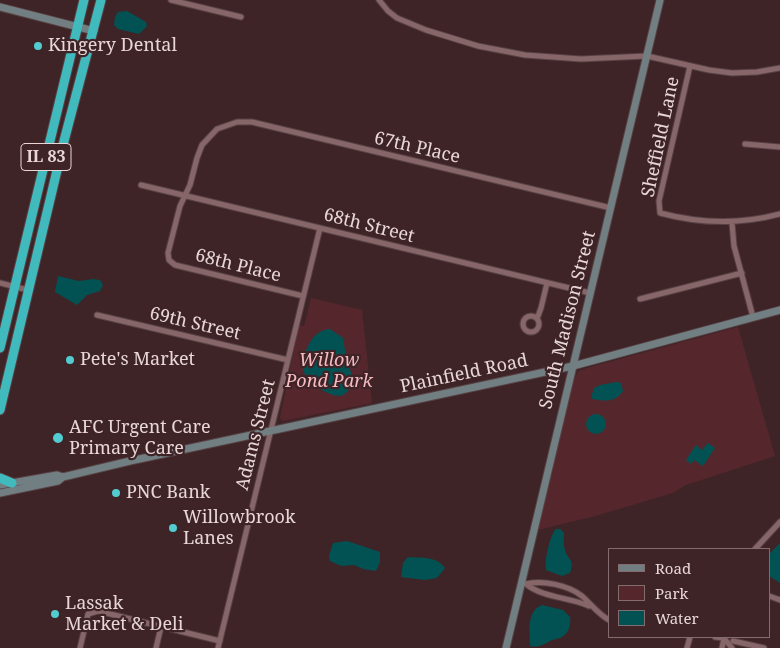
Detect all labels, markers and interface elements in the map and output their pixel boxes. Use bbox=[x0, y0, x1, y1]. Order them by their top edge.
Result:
place label: Kingery Dental bbox=[48, 35, 177, 57]
marker: Kingery Dental bbox=[32, 40, 44, 52]
street label: Sheffield Lane bbox=[638, 75, 684, 199]
street label: 67th Place bbox=[372, 128, 462, 168]
road number: IL 83 bbox=[21, 144, 71, 170]
street label: 68th Street bbox=[321, 204, 417, 248]
street label: South Madison Street bbox=[535, 229, 601, 411]
street label: 68th Place bbox=[193, 245, 283, 287]
street label: 69th Street bbox=[147, 303, 243, 345]
place label: Pete's Market bbox=[80, 349, 195, 371]
park label: Willow Pond Park bbox=[285, 350, 373, 392]
street label: Plainfield Road bbox=[398, 350, 530, 398]
marker: Pete's Market bbox=[64, 354, 76, 366]
street label: Adams Street bbox=[232, 377, 280, 493]
place label: AFC Urgent Care Primary Care bbox=[69, 417, 211, 459]
marker: AFC Urgent Care Primary Care bbox=[51, 431, 65, 445]
place label: PNC Bank bbox=[126, 482, 210, 504]
marker: PNC Bank bbox=[110, 487, 122, 499]
place label: Willowbrook Lanes bbox=[183, 507, 295, 550]
marker: Willowbrook Lanes bbox=[167, 522, 179, 534]
legend bbox=[608, 548, 770, 638]
text: Road bbox=[655, 558, 691, 578]
text: Park bbox=[655, 583, 688, 603]
place label: Lassak Market & Deli bbox=[65, 593, 183, 636]
marker: Lassak Market & Deli bbox=[49, 608, 61, 620]
text: Water bbox=[655, 608, 698, 628]

